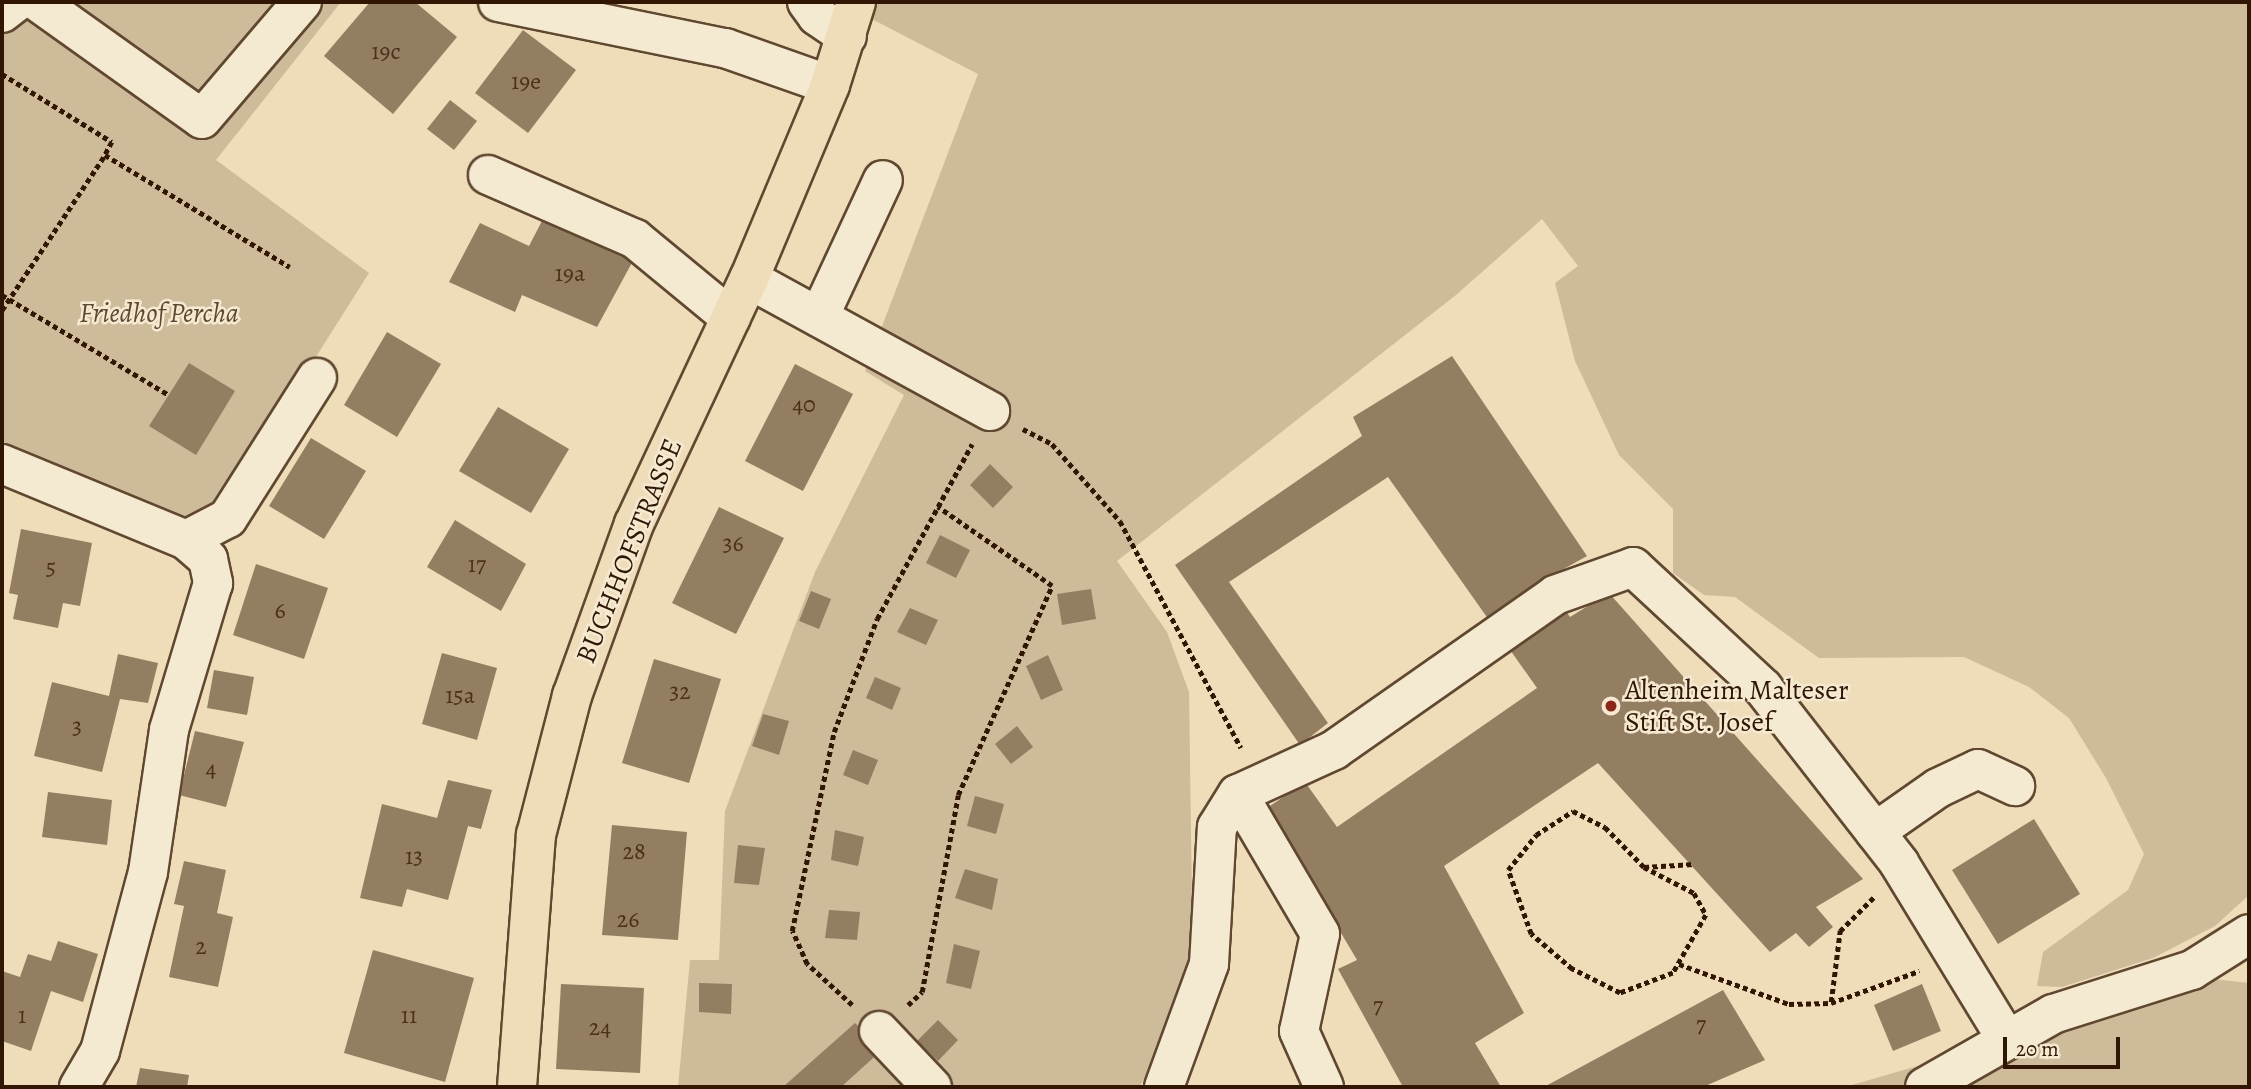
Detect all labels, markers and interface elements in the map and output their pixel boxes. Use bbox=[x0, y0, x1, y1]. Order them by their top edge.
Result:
house number: 19c bbox=[371, 38, 401, 66]
house number: 19e bbox=[511, 68, 541, 96]
house number: 19a bbox=[555, 260, 585, 288]
park label: Friedhof Percha bbox=[79, 296, 239, 330]
house number: 40 bbox=[792, 391, 816, 419]
street label: BUCHHOFSTRASSE bbox=[569, 434, 689, 668]
house number: 36 bbox=[722, 530, 744, 558]
house number: 17 bbox=[468, 551, 486, 579]
house number: 5 bbox=[46, 554, 56, 582]
house number: 6 bbox=[274, 597, 286, 625]
place label: Altenheim Malteser Stift St. Josef bbox=[1625, 673, 1849, 739]
house number: 32 bbox=[669, 678, 691, 706]
house number: 15a bbox=[445, 682, 475, 710]
marker: Altenheim Malteser Stift St. Josef bbox=[1603, 698, 1619, 714]
house number: 3 bbox=[72, 713, 82, 741]
house number: 4 bbox=[206, 755, 216, 783]
house number: 28 bbox=[622, 838, 646, 866]
house number: 13 bbox=[405, 843, 423, 871]
house number: 26 bbox=[617, 906, 639, 934]
house number: 2 bbox=[195, 933, 207, 961]
house number: 7 bbox=[1373, 992, 1383, 1020]
house number: 1 bbox=[18, 1002, 26, 1030]
house number: 11 bbox=[401, 1002, 417, 1030]
house number: 7 bbox=[1696, 1011, 1706, 1039]
house number: 24 bbox=[589, 1014, 611, 1042]
scale bar bbox=[2006, 1023, 2123, 1066]
text: 20 m bbox=[2016, 1035, 2059, 1063]

